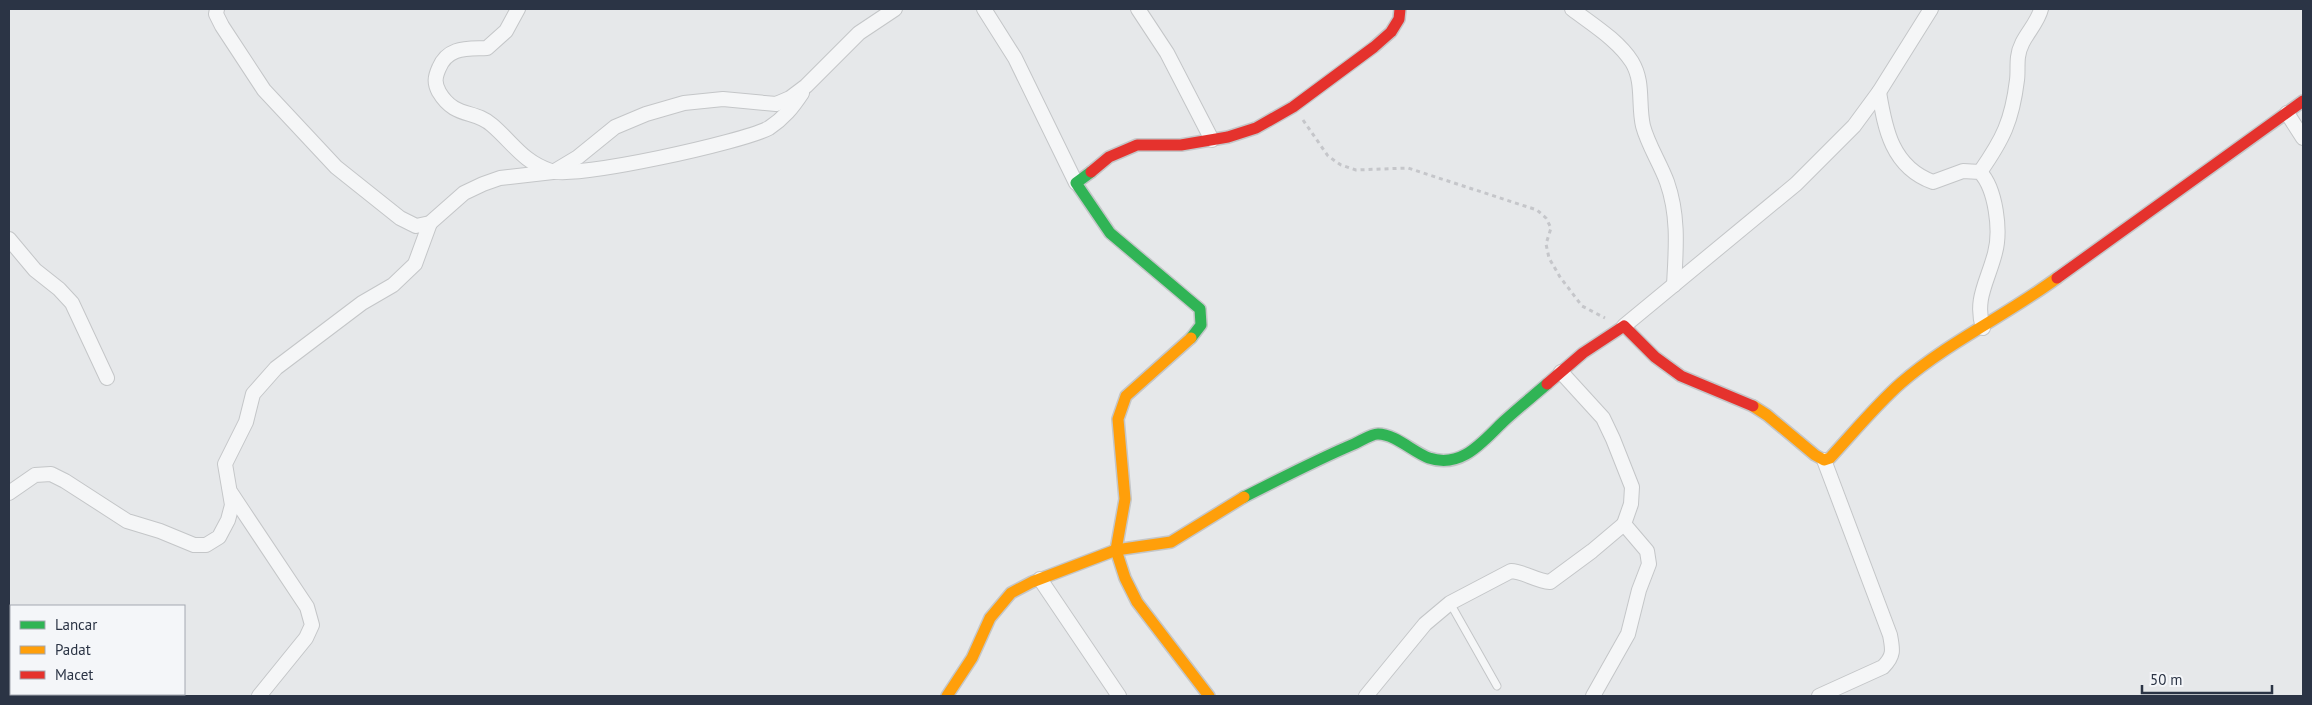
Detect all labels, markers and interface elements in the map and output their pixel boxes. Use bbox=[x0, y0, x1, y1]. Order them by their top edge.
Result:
legend bbox=[10, 605, 185, 695]
text: Lancar bbox=[55, 615, 97, 634]
text: Padat bbox=[55, 640, 91, 659]
scale bar bbox=[2142, 662, 2272, 694]
text: Macet bbox=[55, 665, 93, 684]
text: 50 m bbox=[2150, 670, 2183, 689]

